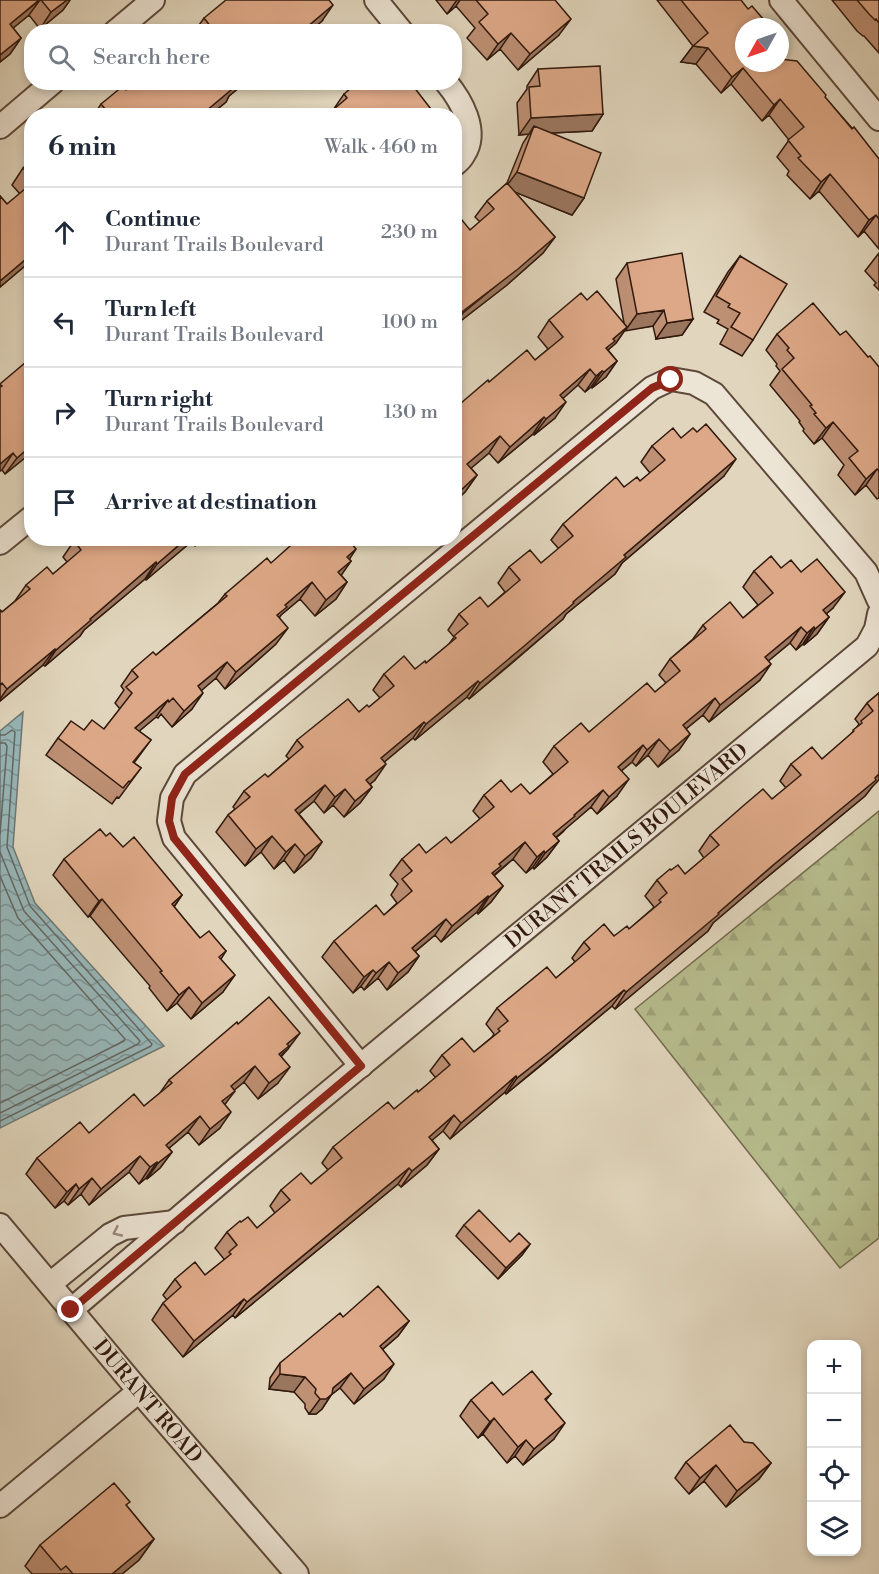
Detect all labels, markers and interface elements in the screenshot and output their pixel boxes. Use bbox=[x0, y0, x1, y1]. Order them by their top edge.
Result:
north arrow bbox=[735, 18, 789, 72]
search box bbox=[24, 24, 462, 90]
icon: search bbox=[45, 41, 78, 74]
text: Search here bbox=[93, 44, 210, 71]
text: 6 min bbox=[48, 131, 116, 163]
text: Walk · 460 m bbox=[324, 135, 438, 160]
text: Continue bbox=[105, 206, 201, 233]
icon: ahead bbox=[48, 216, 81, 249]
text: 230 m bbox=[381, 220, 438, 245]
text: Durant Trails Boulevard bbox=[105, 233, 324, 258]
text: Turn left bbox=[105, 296, 196, 323]
icon: left bbox=[48, 306, 81, 339]
text: 100 m bbox=[382, 310, 438, 335]
text: Durant Trails Boulevard bbox=[105, 323, 324, 348]
route start bbox=[657, 366, 683, 392]
text: Turn right bbox=[105, 386, 213, 413]
icon: right bbox=[48, 396, 81, 429]
text: 130 m bbox=[383, 400, 438, 425]
text: Durant Trails Boulevard bbox=[105, 413, 324, 438]
icon: arrive bbox=[48, 486, 81, 519]
text: Arrive at destination bbox=[105, 489, 317, 516]
street label: DURANT TRAILS BOULEVARD bbox=[500, 738, 754, 955]
one-way arrow bbox=[113, 1225, 124, 1237]
route end bbox=[57, 1296, 83, 1322]
street label: DURANT ROAD bbox=[87, 1334, 208, 1469]
map controls bbox=[807, 1340, 861, 1556]
button: + bbox=[807, 1340, 861, 1394]
button: − bbox=[807, 1394, 861, 1448]
button: locate bbox=[807, 1448, 861, 1502]
button: layers bbox=[807, 1502, 861, 1556]

